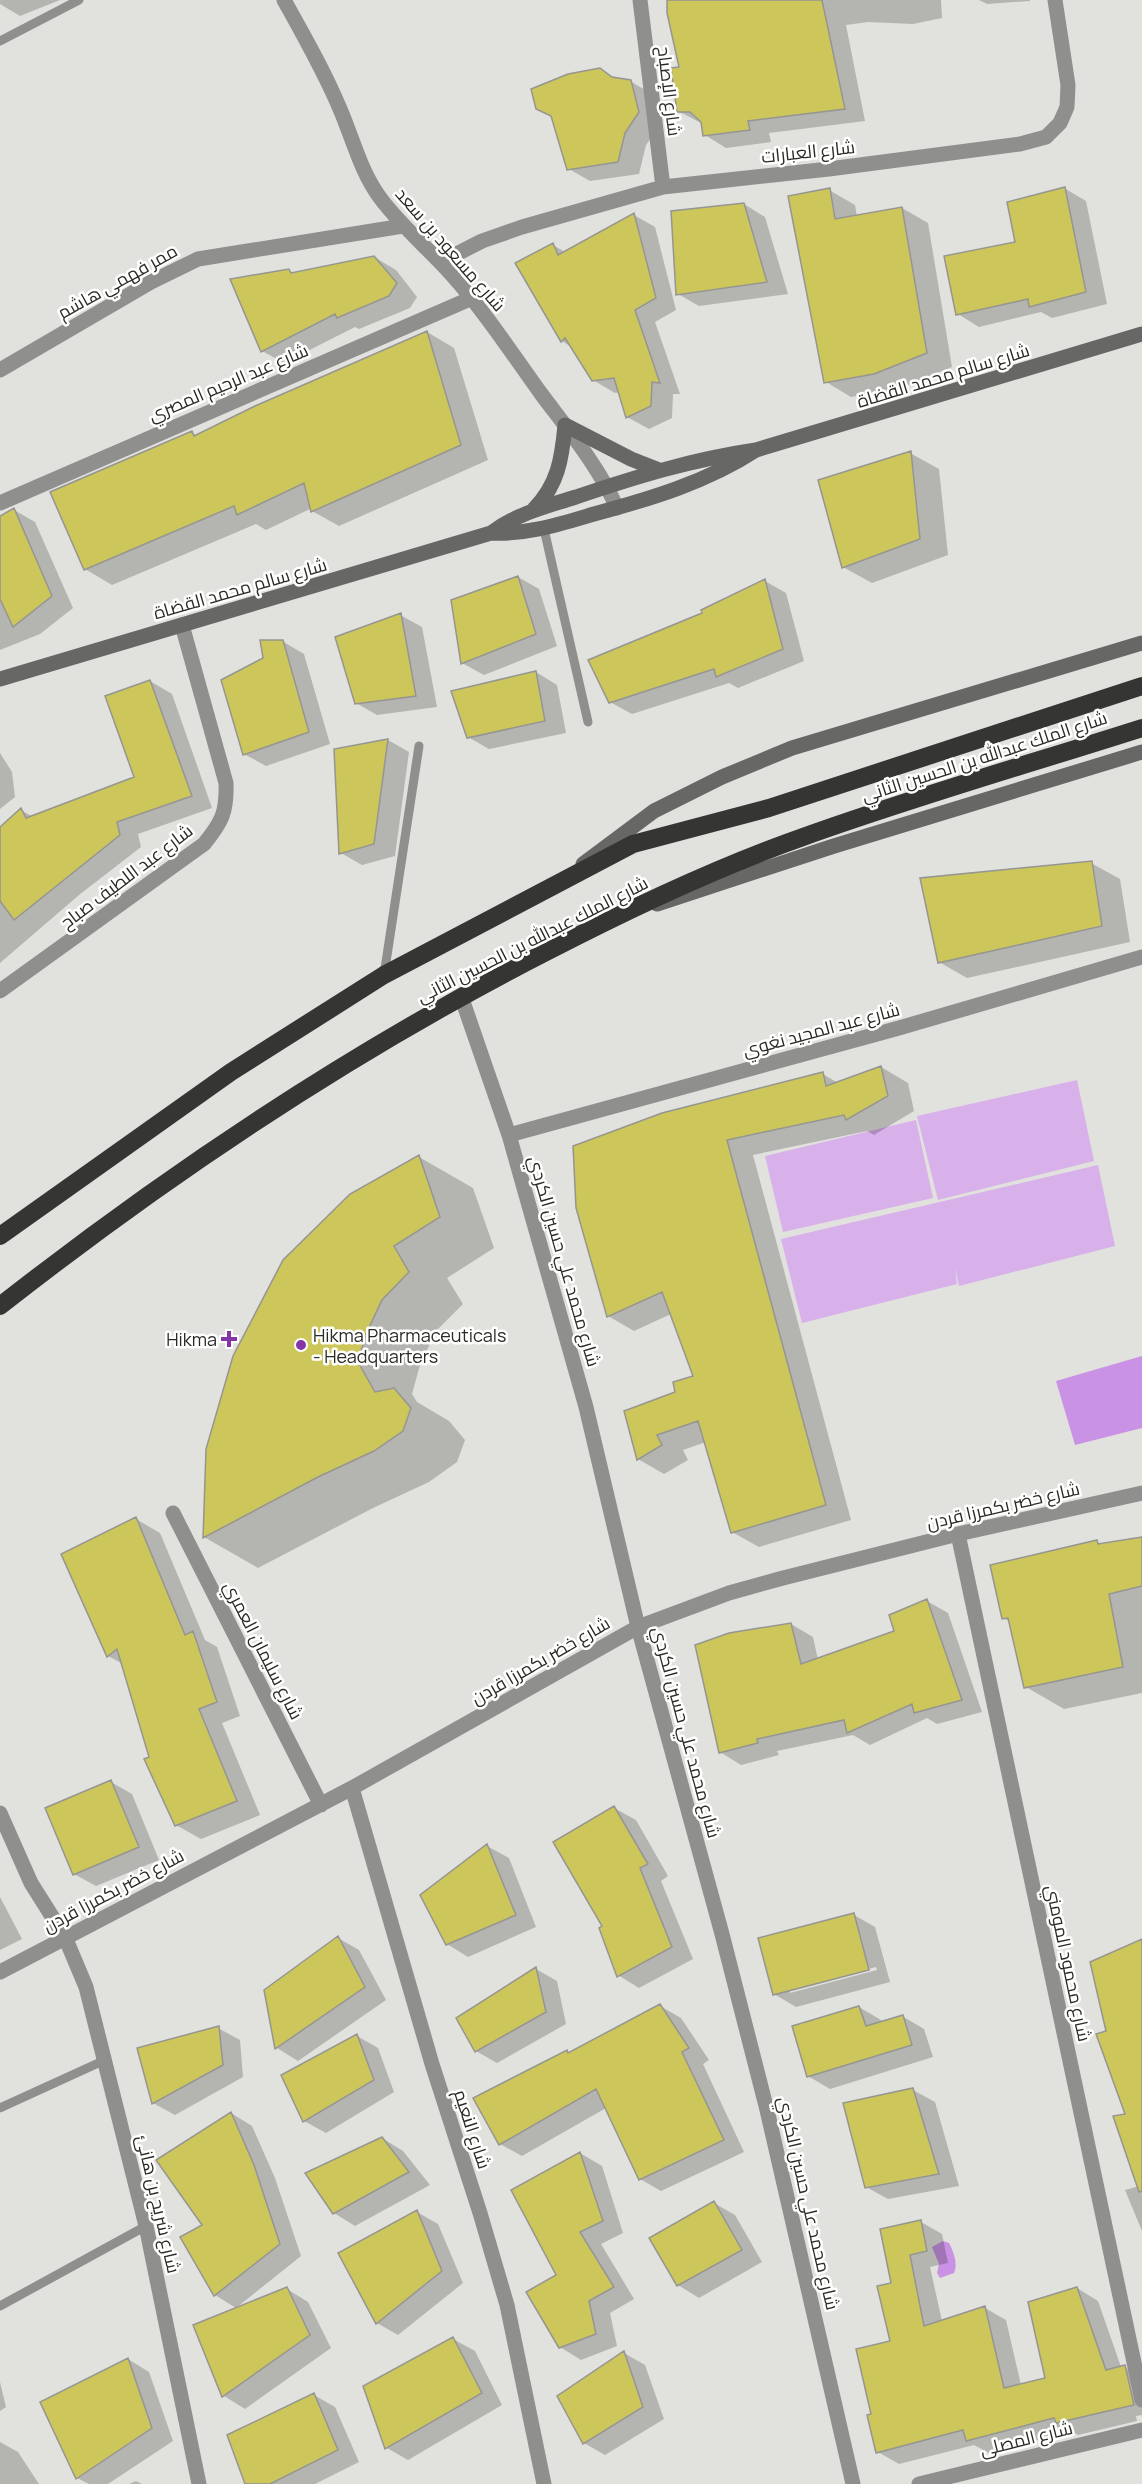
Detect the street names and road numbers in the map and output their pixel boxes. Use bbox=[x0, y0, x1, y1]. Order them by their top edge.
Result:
street label: شارع الإصباح bbox=[652, 45, 687, 138]
street label: شارع العبارات bbox=[760, 134, 856, 169]
street label: شارع مسعود بن سعد bbox=[390, 182, 511, 317]
street label: ممر فهمي هاشم bbox=[53, 238, 183, 326]
street label: شارع عبد الرحيم المصري bbox=[144, 337, 313, 429]
street label: شارع سالم محمد القضاة bbox=[854, 337, 1033, 414]
street label: شارع سالم محمد القضاة bbox=[150, 552, 330, 625]
street label: شارع الملك عبدالله بن الحسين الثاني bbox=[858, 705, 1111, 810]
street label: شارع عبد اللطيف صباح bbox=[55, 818, 198, 935]
street label: شارع الملك عبدالله بن الحسين الثاني bbox=[412, 870, 653, 1011]
street label: شارع عبد المجيد نغوي bbox=[740, 996, 903, 1064]
street label: شارع محمد علي حسين الكردي bbox=[521, 1153, 607, 1370]
street label: شارع خضر بكمرزا قردن bbox=[924, 1476, 1082, 1535]
street label: شارع سليمان العمري bbox=[216, 1577, 309, 1725]
street label: شارع خضر بكمرزا قردن bbox=[466, 1610, 614, 1710]
street label: شارع محمد علي حسين الكردي bbox=[644, 1623, 727, 1841]
street label: شارع خضر بكمرزا قردن bbox=[38, 1843, 188, 1938]
street label: شارع محمود المومني bbox=[1038, 1882, 1097, 2044]
street label: شارع النعيم bbox=[448, 2086, 497, 2172]
street label: شارع محمد علي حسين الكردي bbox=[770, 2094, 845, 2313]
street label: شارع شريح بن هانئ bbox=[130, 2133, 187, 2276]
street label: شارع المصلى bbox=[977, 2415, 1075, 2462]

